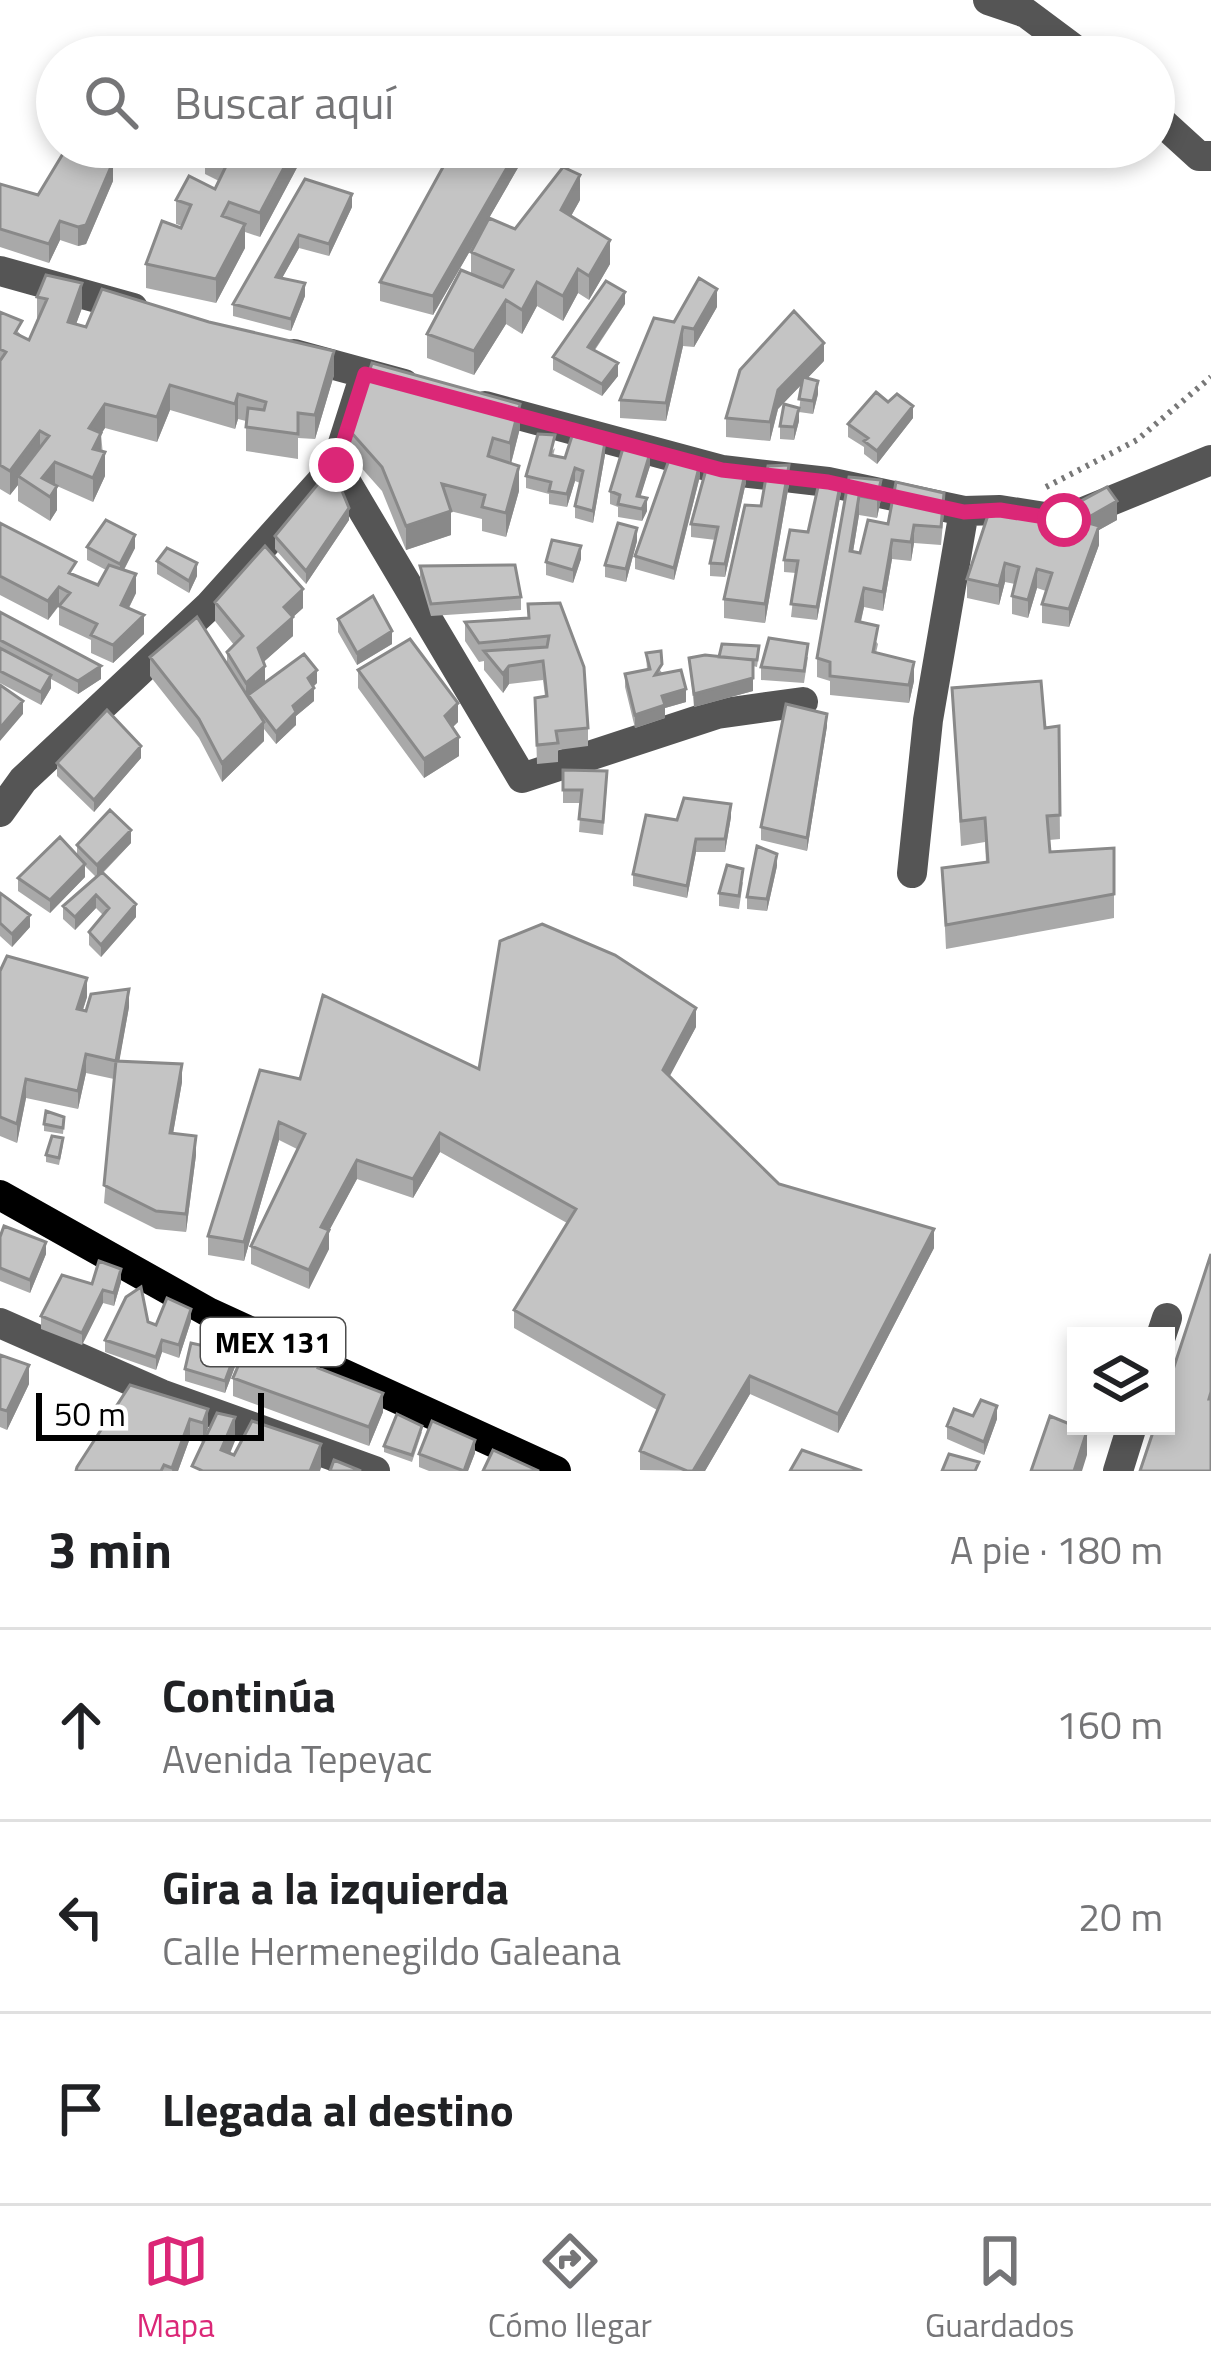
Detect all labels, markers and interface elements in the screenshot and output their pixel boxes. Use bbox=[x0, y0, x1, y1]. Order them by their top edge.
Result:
search box bbox=[36, 36, 1175, 168]
text: Buscar aquí bbox=[174, 68, 394, 136]
icon: search bbox=[78, 69, 144, 135]
route end bbox=[309, 438, 363, 492]
route start bbox=[1037, 493, 1091, 547]
road number: MEX 131 bbox=[201, 1318, 345, 1366]
map controls bbox=[1067, 1327, 1175, 1435]
button: layers bbox=[1067, 1327, 1175, 1435]
scale bar bbox=[36, 1387, 264, 1440]
text: 50 m bbox=[54, 1389, 126, 1439]
text: 3 min bbox=[48, 1510, 172, 1588]
text: A pie · 180 m bbox=[950, 1520, 1163, 1579]
text: Continúa bbox=[162, 1661, 336, 1729]
icon: ahead bbox=[48, 1692, 114, 1758]
text: 160 m bbox=[1056, 1695, 1163, 1754]
text: Avenida Tepeyac bbox=[162, 1729, 432, 1788]
text: Gira a la izquierda bbox=[162, 1853, 509, 1921]
icon: left bbox=[48, 1884, 114, 1950]
text: 20 m bbox=[1078, 1887, 1163, 1946]
text: Calle Hermenegildo Galeana bbox=[162, 1921, 621, 1980]
text: Llegada al destino bbox=[162, 2075, 514, 2143]
icon: arrive bbox=[48, 2076, 114, 2142]
tab: Mapa bbox=[137, 2228, 215, 2350]
tab: Cómo llegar bbox=[488, 2228, 652, 2350]
tab: Guardados bbox=[925, 2228, 1074, 2350]

